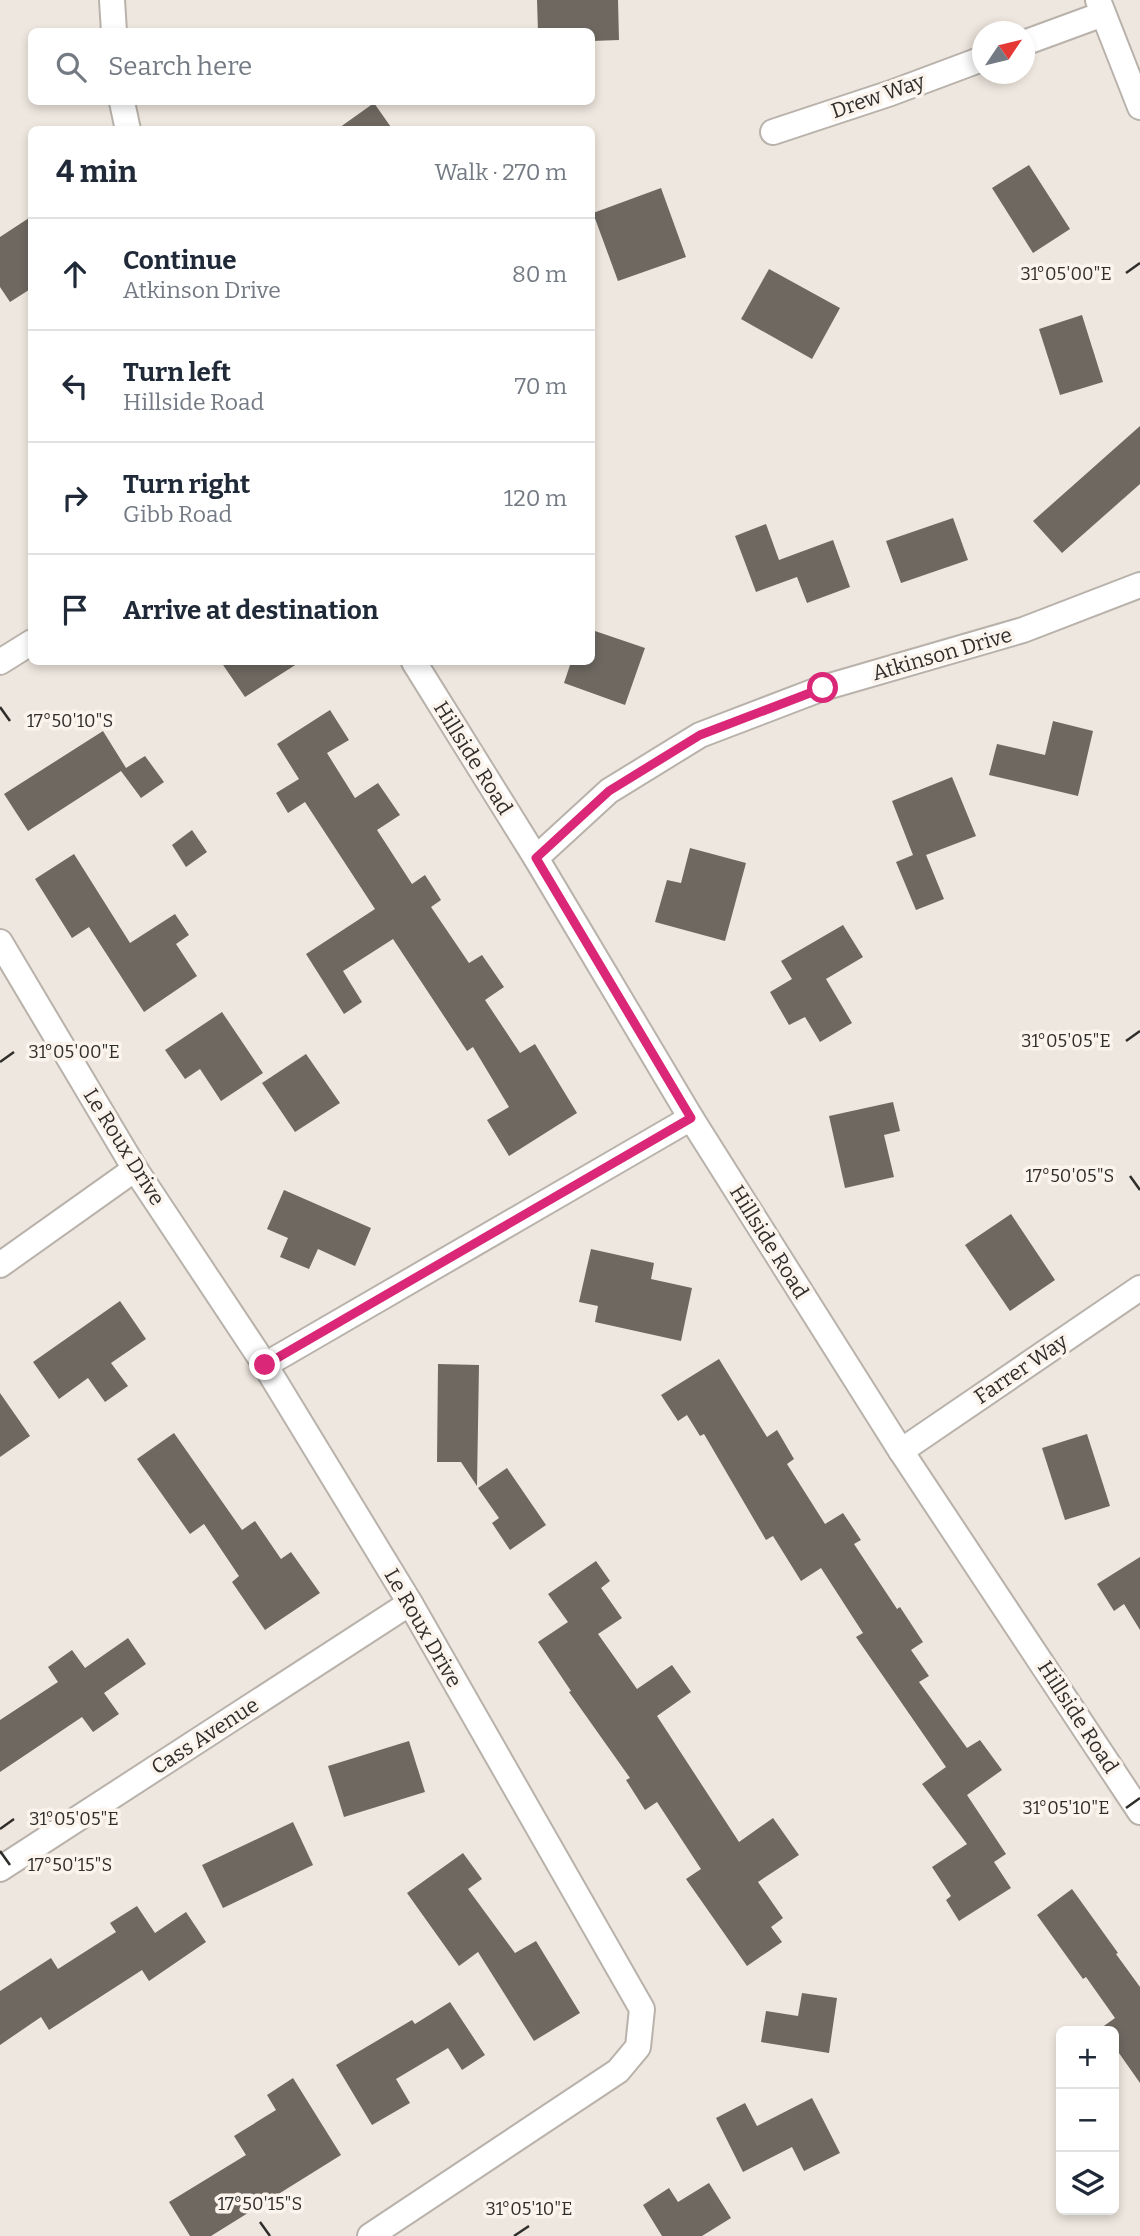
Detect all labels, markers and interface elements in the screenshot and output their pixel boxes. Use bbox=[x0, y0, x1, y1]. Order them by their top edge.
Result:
north arrow bbox=[972, 21, 1035, 84]
search box bbox=[28, 28, 595, 105]
icon: search bbox=[52, 48, 90, 86]
text: Search here bbox=[108, 51, 252, 82]
street label: Drew Way bbox=[828, 68, 929, 124]
text: 4 min bbox=[56, 154, 137, 190]
text: Walk · 270 m bbox=[434, 158, 567, 186]
text: Continue bbox=[123, 245, 237, 276]
icon: ahead bbox=[56, 255, 94, 293]
text: 80 m bbox=[512, 260, 567, 288]
text: 31°05'00"E bbox=[1020, 263, 1112, 285]
text: Atkinson Drive bbox=[123, 276, 281, 304]
text: Turn left bbox=[123, 357, 231, 388]
icon: left bbox=[56, 367, 94, 405]
text: 70 m bbox=[515, 372, 567, 400]
text: Hillside Road bbox=[123, 388, 264, 416]
text: Turn right bbox=[123, 469, 250, 500]
icon: right bbox=[56, 479, 94, 517]
text: 120 m bbox=[504, 484, 567, 512]
text: Gibb Road bbox=[123, 500, 232, 528]
icon: arrive bbox=[56, 591, 94, 629]
text: Arrive at destination bbox=[123, 595, 378, 626]
street label: Atkinson Drive bbox=[869, 622, 1015, 686]
route start bbox=[807, 672, 838, 703]
street label: Hillside Road bbox=[428, 696, 518, 820]
text: 17°50'10"S bbox=[27, 710, 113, 732]
text: 31°05'05"E bbox=[1021, 1030, 1111, 1052]
text: 31°05'00"E bbox=[28, 1041, 120, 1063]
street label: Le Roux Drive bbox=[78, 1084, 170, 1210]
text: 17°50'05"S bbox=[1026, 1165, 1114, 1187]
street label: Hillside Road bbox=[724, 1180, 814, 1304]
street label: Farrer Way bbox=[969, 1328, 1073, 1410]
route end bbox=[249, 1349, 280, 1380]
street label: Le Roux Drive bbox=[379, 1564, 467, 1692]
street label: Hillside Road bbox=[1032, 1656, 1124, 1778]
street label: Cass Avenue bbox=[146, 1692, 264, 1780]
text: 31°05'10"E bbox=[1022, 1797, 1110, 1819]
text: 31°05'05"E bbox=[29, 1808, 119, 1830]
text: 17°50'15"S bbox=[28, 1854, 112, 1876]
map controls bbox=[1056, 2026, 1119, 2215]
button: + bbox=[1056, 2026, 1119, 2089]
button: − bbox=[1056, 2089, 1119, 2152]
button: layers bbox=[1056, 2152, 1119, 2215]
text: 17°50'15"S bbox=[218, 2193, 302, 2215]
text: 31°05'10"E bbox=[485, 2198, 573, 2220]

